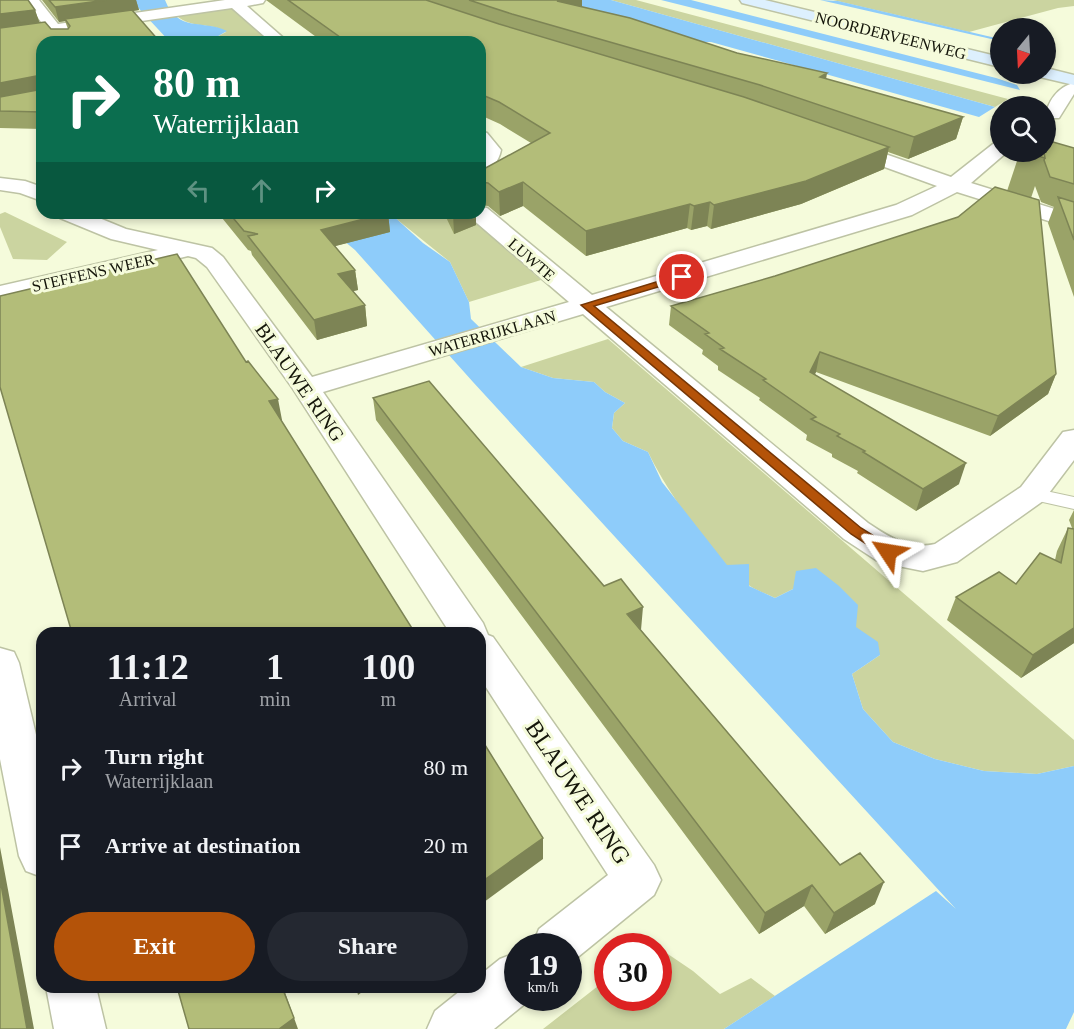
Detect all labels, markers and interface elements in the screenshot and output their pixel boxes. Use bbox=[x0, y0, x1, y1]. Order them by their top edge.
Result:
street label: NOORDERVEENWEG bbox=[814, 8, 969, 63]
north arrow bbox=[990, 18, 1056, 84]
map controls bbox=[990, 18, 1056, 162]
icon: right bbox=[54, 60, 132, 138]
text: 80 m bbox=[153, 60, 241, 106]
button: search bbox=[990, 96, 1056, 162]
text: Waterrijklaan bbox=[153, 109, 299, 139]
icon: left bbox=[182, 174, 215, 207]
icon: ahead bbox=[245, 174, 278, 207]
icon: right bbox=[308, 174, 341, 207]
street label: LUWTE bbox=[505, 235, 558, 284]
street label: STEFFENS WEER bbox=[30, 250, 156, 295]
pin bbox=[656, 251, 707, 302]
icon: arrive bbox=[665, 260, 698, 293]
street label: WATERRIJKLAAN bbox=[427, 307, 558, 360]
street label: BLAUWE RING bbox=[251, 319, 349, 445]
position arrow bbox=[856, 520, 920, 584]
text: 11:12 bbox=[107, 647, 189, 687]
text: 1 bbox=[266, 647, 284, 687]
text: 100 bbox=[361, 647, 415, 687]
text: Arrival bbox=[119, 688, 177, 710]
text: min bbox=[259, 688, 291, 710]
text: m bbox=[380, 688, 396, 710]
street label: BLAUWE RING bbox=[520, 715, 636, 869]
text: Turn right bbox=[105, 744, 204, 769]
icon: right bbox=[54, 752, 87, 785]
text: 80 m bbox=[423, 755, 468, 780]
text: Waterrijklaan bbox=[105, 770, 213, 792]
icon: arrive bbox=[54, 830, 87, 863]
text: Arrive at destination bbox=[105, 833, 301, 858]
text: 20 m bbox=[423, 833, 468, 858]
button: Exit bbox=[54, 912, 255, 981]
button: Share bbox=[267, 912, 468, 981]
speed limit sign: 30 bbox=[594, 933, 672, 1011]
text: 19 bbox=[528, 948, 558, 981]
text: km/h bbox=[528, 979, 558, 995]

